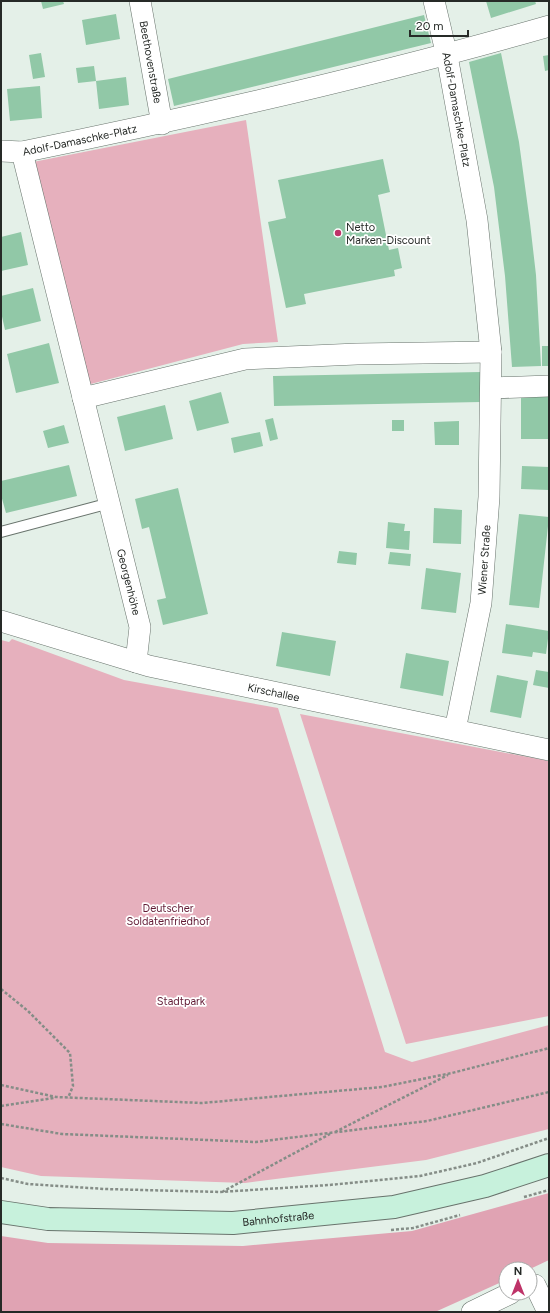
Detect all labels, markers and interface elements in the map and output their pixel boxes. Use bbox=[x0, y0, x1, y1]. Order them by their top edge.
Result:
scale bar bbox=[410, 12, 468, 38]
text: 20 m bbox=[416, 19, 444, 33]
street label: Beethovenstraße bbox=[137, 20, 164, 105]
street label: Adolf-Damaschke-Platz bbox=[439, 51, 473, 168]
street label: Adolf-Damaschke-Platz bbox=[21, 122, 138, 159]
place label: Netto Marken-Discount bbox=[346, 221, 431, 247]
marker: Netto Marken-Discount bbox=[333, 228, 343, 238]
street label: Wiener Straße bbox=[476, 525, 493, 595]
street label: Georgenhöhe bbox=[114, 548, 143, 617]
street label: Kirschallee bbox=[246, 681, 301, 704]
park label: Deutscher Soldatenfriedhof bbox=[126, 902, 211, 928]
park label: Stadtpark bbox=[157, 995, 206, 1008]
street label: Bahnhofstraße bbox=[242, 1209, 315, 1229]
north arrow bbox=[498, 1261, 538, 1301]
text: N bbox=[514, 1265, 522, 1278]

